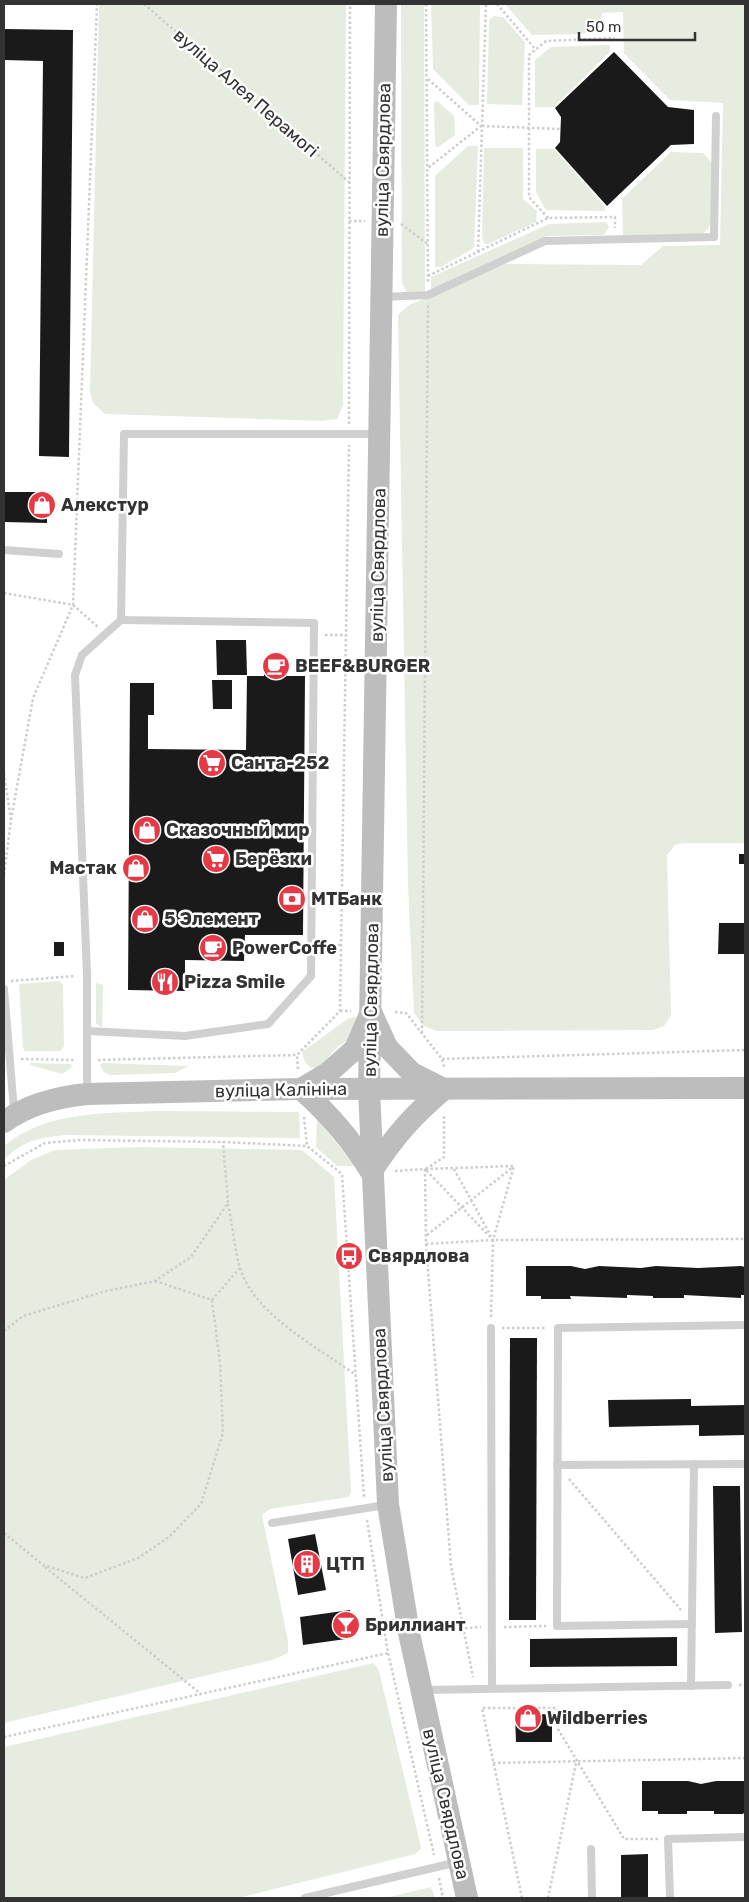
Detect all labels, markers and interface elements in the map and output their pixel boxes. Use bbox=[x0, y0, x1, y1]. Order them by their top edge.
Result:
scale bar bbox=[579, 10, 695, 42]
text: 50 m bbox=[586, 18, 621, 36]
street label: вуліца Алея Перамогі bbox=[169, 24, 323, 162]
street label: вуліца Свярдлова bbox=[371, 83, 395, 237]
street label: вуліца Свярдлова bbox=[366, 488, 390, 642]
shop icon: Алекстур bbox=[27, 490, 57, 520]
place label: Алекстур bbox=[61, 494, 149, 516]
cafe icon: BEEF&BURGER bbox=[261, 651, 291, 681]
place label: BEEF&BURGER bbox=[295, 655, 430, 677]
supermarket icon: Санта-252 bbox=[197, 748, 227, 778]
place label: Санта-252 bbox=[231, 752, 329, 774]
shop icon: Сказочный мир bbox=[132, 815, 162, 845]
place label: Сказочный мир bbox=[166, 819, 310, 841]
supermarket icon: Берёзки bbox=[201, 844, 231, 874]
place label: Берёзки bbox=[235, 848, 312, 870]
shop icon: Мастак bbox=[121, 853, 151, 883]
place label: Мастак bbox=[49, 857, 117, 879]
bank icon: МТБанк bbox=[277, 884, 307, 914]
place label: МТБанк bbox=[311, 888, 382, 910]
shop icon: 5 Элемент bbox=[130, 904, 160, 934]
place label: 5 Элемент bbox=[164, 908, 259, 930]
street label: вуліца Свярдлова bbox=[359, 923, 383, 1077]
cafe icon: PowerCoffe bbox=[198, 933, 228, 963]
place label: PowerCoffe bbox=[232, 937, 337, 959]
restaurant icon: Pizza Smile bbox=[150, 967, 180, 997]
place label: Pizza Smile bbox=[184, 971, 285, 993]
street label: вуліца Калініна bbox=[215, 1078, 347, 1102]
bus stop icon: Свярдлова bbox=[334, 1241, 364, 1271]
place label: Свярдлова bbox=[368, 1245, 469, 1267]
street label: вуліца Свярдлова bbox=[368, 1328, 398, 1482]
building icon: ЦТП bbox=[292, 1549, 322, 1579]
place label: ЦТП bbox=[326, 1553, 365, 1575]
bar icon: Бриллиант bbox=[331, 1610, 361, 1640]
place label: Бриллиант bbox=[365, 1614, 466, 1636]
shop icon: Wildberries bbox=[513, 1703, 543, 1733]
place label: Wildberries bbox=[547, 1707, 648, 1729]
street label: вуліца Свярдлова bbox=[418, 1727, 474, 1881]

